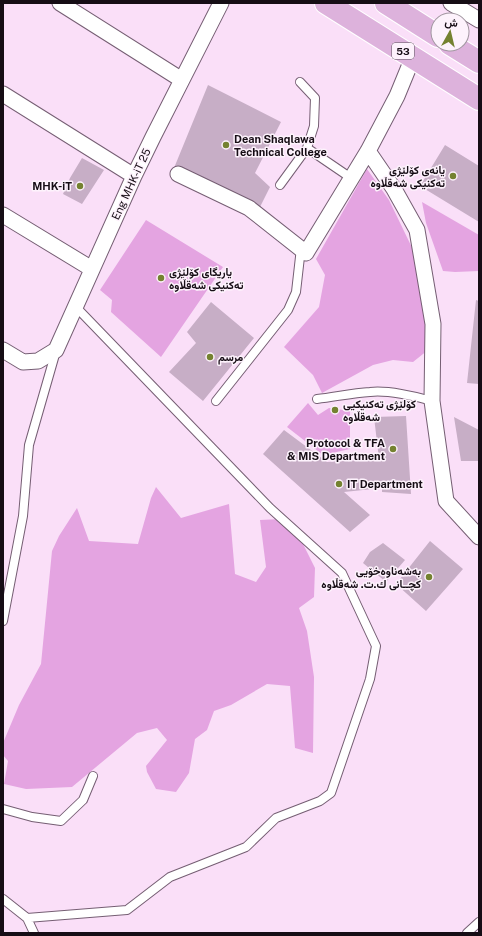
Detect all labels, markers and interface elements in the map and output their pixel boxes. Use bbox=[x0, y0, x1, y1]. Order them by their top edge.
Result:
north arrow bbox=[430, 12, 470, 52]
text: ش bbox=[444, 15, 459, 30]
road number: 53 bbox=[392, 43, 414, 59]
place label: Dean Shaqlawa Technical College bbox=[234, 133, 327, 158]
marker: Dean Shaqlawa Technical College bbox=[221, 140, 231, 150]
street label: Eng MHK-iT 25 bbox=[109, 146, 153, 222]
place label: یانەی کۆلێژی تەکنیکی شەقڵاوە bbox=[370, 164, 445, 190]
marker: یانەی کۆلێژی تەکنیکی شەقڵاوە bbox=[448, 171, 458, 181]
place label: MHK-iT bbox=[32, 180, 72, 192]
marker: MHK-iT bbox=[75, 181, 85, 191]
place label: یاریگای کۆلێژی تەکنیکی شەقڵاوە bbox=[169, 266, 244, 292]
marker: یاریگای کۆلێژی تەکنیکی شەقڵاوە bbox=[156, 273, 166, 283]
place label: مرسم bbox=[218, 351, 243, 365]
marker: مرسم bbox=[205, 352, 215, 362]
place label: کۆلێژی تەکنیکیی شەقڵاوە bbox=[343, 398, 416, 424]
marker: کۆلێژی تەکنیکیی شەقڵاوە bbox=[330, 405, 340, 415]
place label: Protocol & TFA & MIS Department bbox=[287, 437, 385, 462]
marker: Protocol & TFA & MIS Department bbox=[388, 444, 398, 454]
place label: IT Department bbox=[347, 478, 423, 490]
marker: IT Department bbox=[334, 479, 344, 489]
place label: بەشەناوەخۆیی کچــانی ك.ت. شەقڵاوە bbox=[321, 565, 421, 592]
marker: بەشەناوەخۆیی کچــانی ك.ت. شەقڵاوە bbox=[424, 572, 434, 582]

